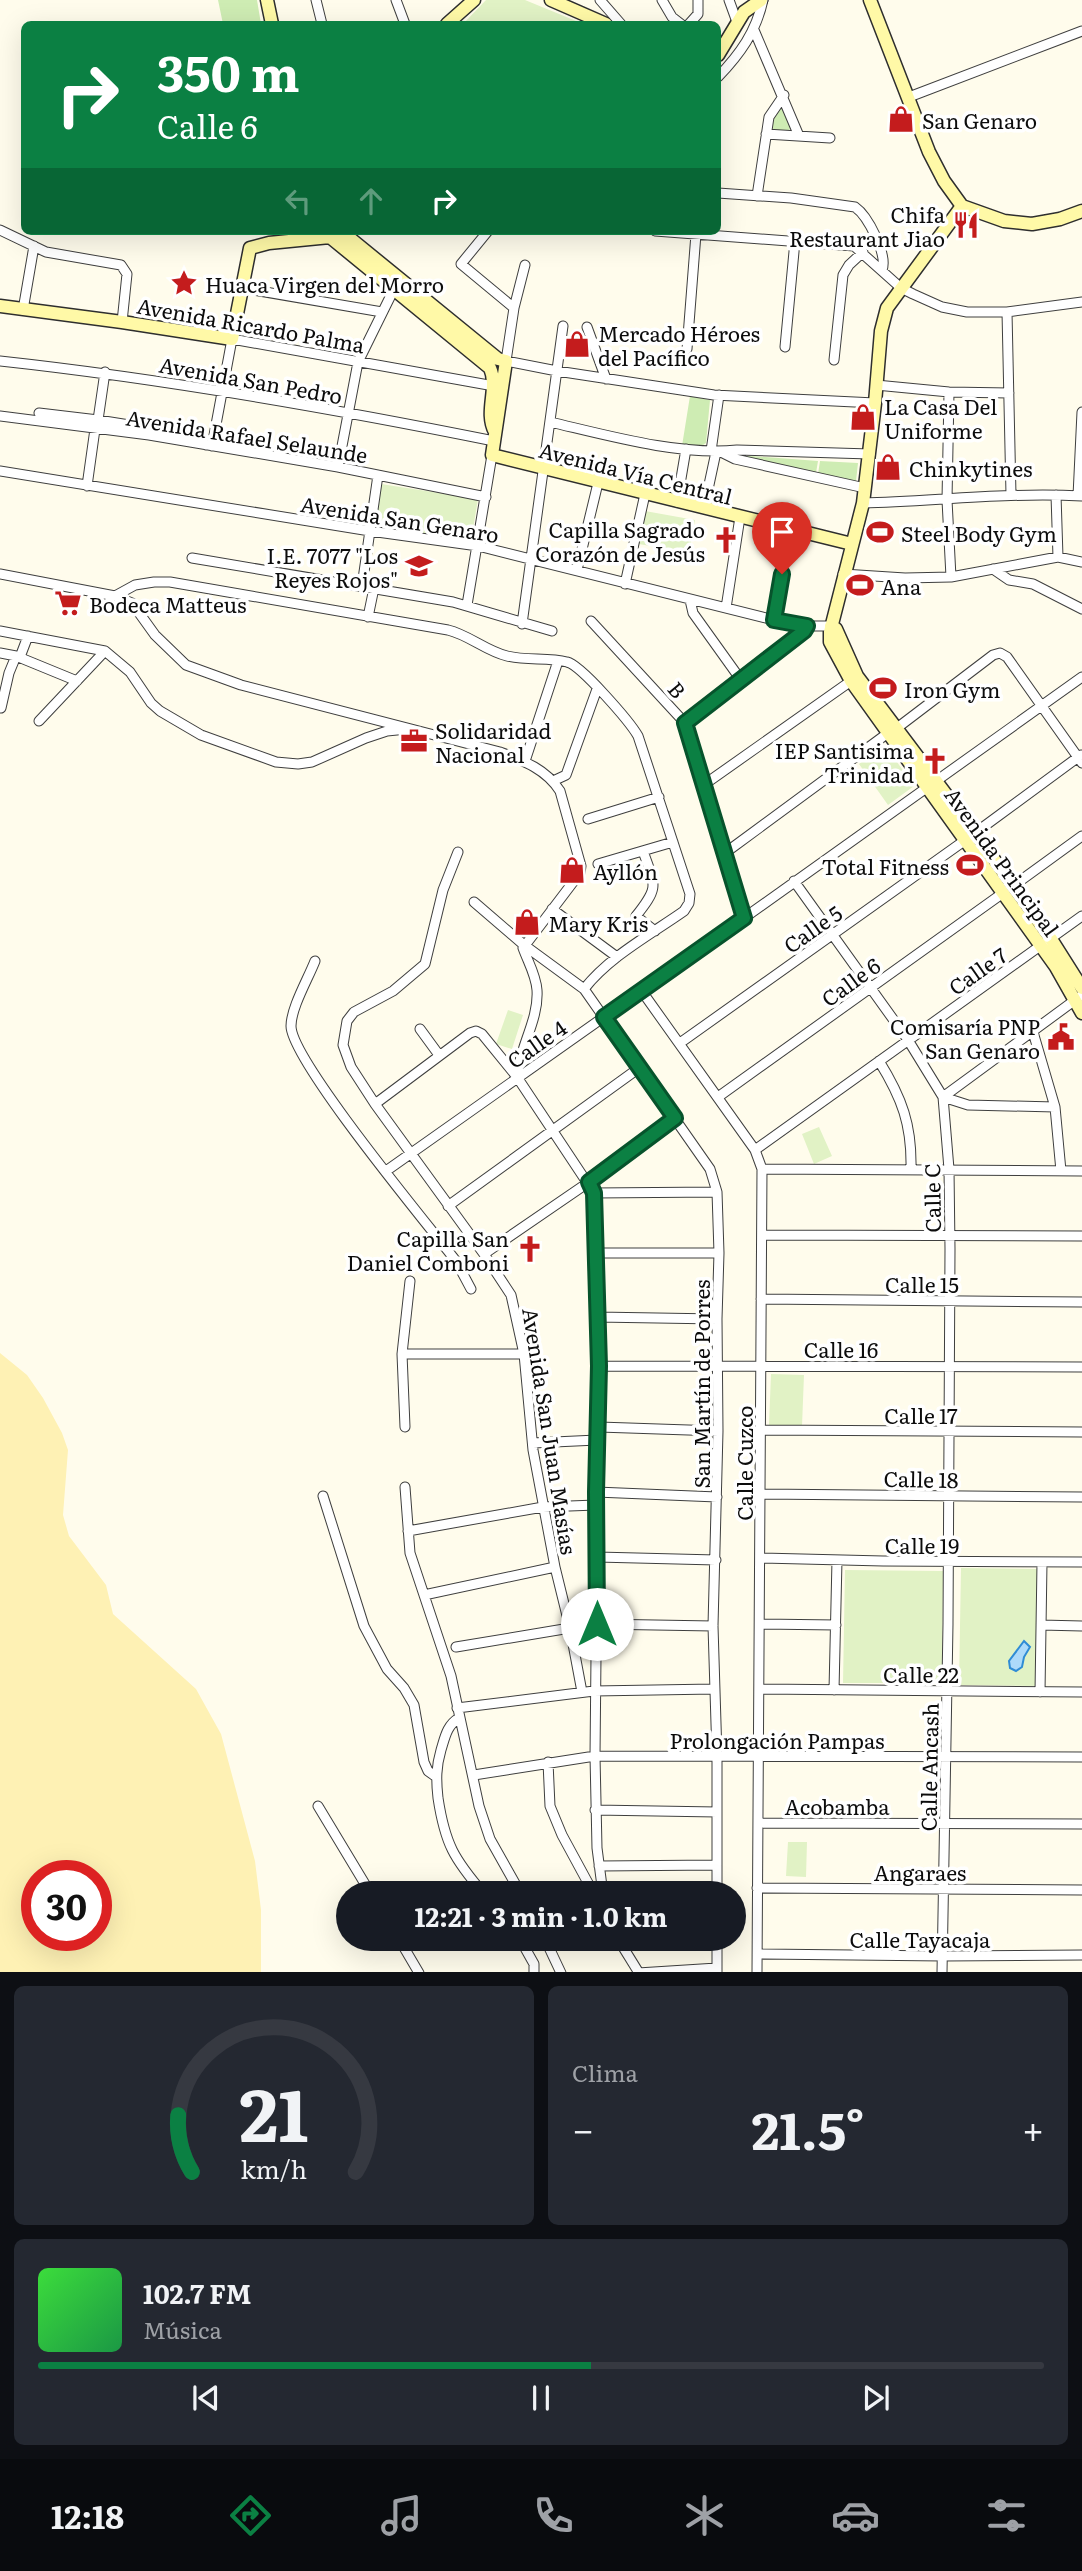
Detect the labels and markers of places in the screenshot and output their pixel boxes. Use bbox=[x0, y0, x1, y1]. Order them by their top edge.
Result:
shop icon: San Genaro bbox=[886, 104, 916, 134]
place label: San Genaro bbox=[922, 104, 1037, 135]
place label: Chifa Restaurant Jiao bbox=[789, 198, 946, 253]
restaurant icon: Chifa Restaurant Jiao bbox=[951, 210, 981, 240]
place icon: Huaca Virgen del Morro bbox=[169, 268, 199, 298]
place label: Huaca Virgen del Morro bbox=[205, 268, 444, 299]
place label: Mercado Héroes del Pacífico bbox=[598, 317, 760, 372]
shop icon: Mercado Héroes del Pacífico bbox=[562, 329, 592, 359]
place label: La Casa Del Uniforme bbox=[884, 390, 997, 445]
shop icon: La Casa Del Uniforme bbox=[848, 402, 878, 432]
shop icon: Chinkytines bbox=[873, 452, 903, 482]
place label: Chinkytines bbox=[909, 452, 1032, 483]
pin bbox=[752, 502, 812, 574]
place label: Capilla Sagrado Corazón de Jesús bbox=[535, 513, 705, 568]
sports icon: Steel Body Gym bbox=[865, 517, 895, 547]
place label: Steel Body Gym bbox=[901, 517, 1057, 548]
church icon: Capilla Sagrado Corazón de Jesús bbox=[711, 525, 741, 555]
place label: I.E. 7077 "Los Reyes Rojos" bbox=[267, 539, 398, 594]
school or university icon: I.E. 7077 "Los Reyes Rojos" bbox=[404, 551, 434, 581]
sports icon: Ana bbox=[845, 570, 875, 600]
place label: Ana bbox=[881, 570, 922, 601]
supermarket icon: Bodeca Matteus bbox=[53, 588, 83, 618]
place label: Bodeca Matteus bbox=[89, 588, 247, 619]
sports icon: Iron Gym bbox=[868, 673, 898, 703]
place label: Iron Gym bbox=[904, 673, 1000, 704]
place label: Solidaridad Nacional bbox=[435, 714, 552, 769]
office icon: Solidaridad Nacional bbox=[399, 726, 429, 756]
place label: IEP Santisima Trinidad bbox=[775, 734, 915, 789]
church icon: IEP Santisima Trinidad bbox=[920, 746, 950, 776]
place label: Total Fitness bbox=[822, 850, 949, 881]
sports icon: Total Fitness bbox=[955, 850, 985, 880]
shop icon: Ayllón bbox=[557, 855, 587, 885]
place label: Ayllón bbox=[593, 855, 658, 886]
shop icon: Mary Kris bbox=[512, 907, 542, 937]
place label: Mary Kris bbox=[548, 907, 648, 938]
place label: Comisaría PNP San Genaro bbox=[890, 1010, 1040, 1065]
public building icon: Comisaría PNP San Genaro bbox=[1046, 1022, 1076, 1052]
place label: Capilla San Daniel Comboni bbox=[347, 1222, 509, 1277]
church icon: Capilla San Daniel Comboni bbox=[515, 1234, 545, 1264]

